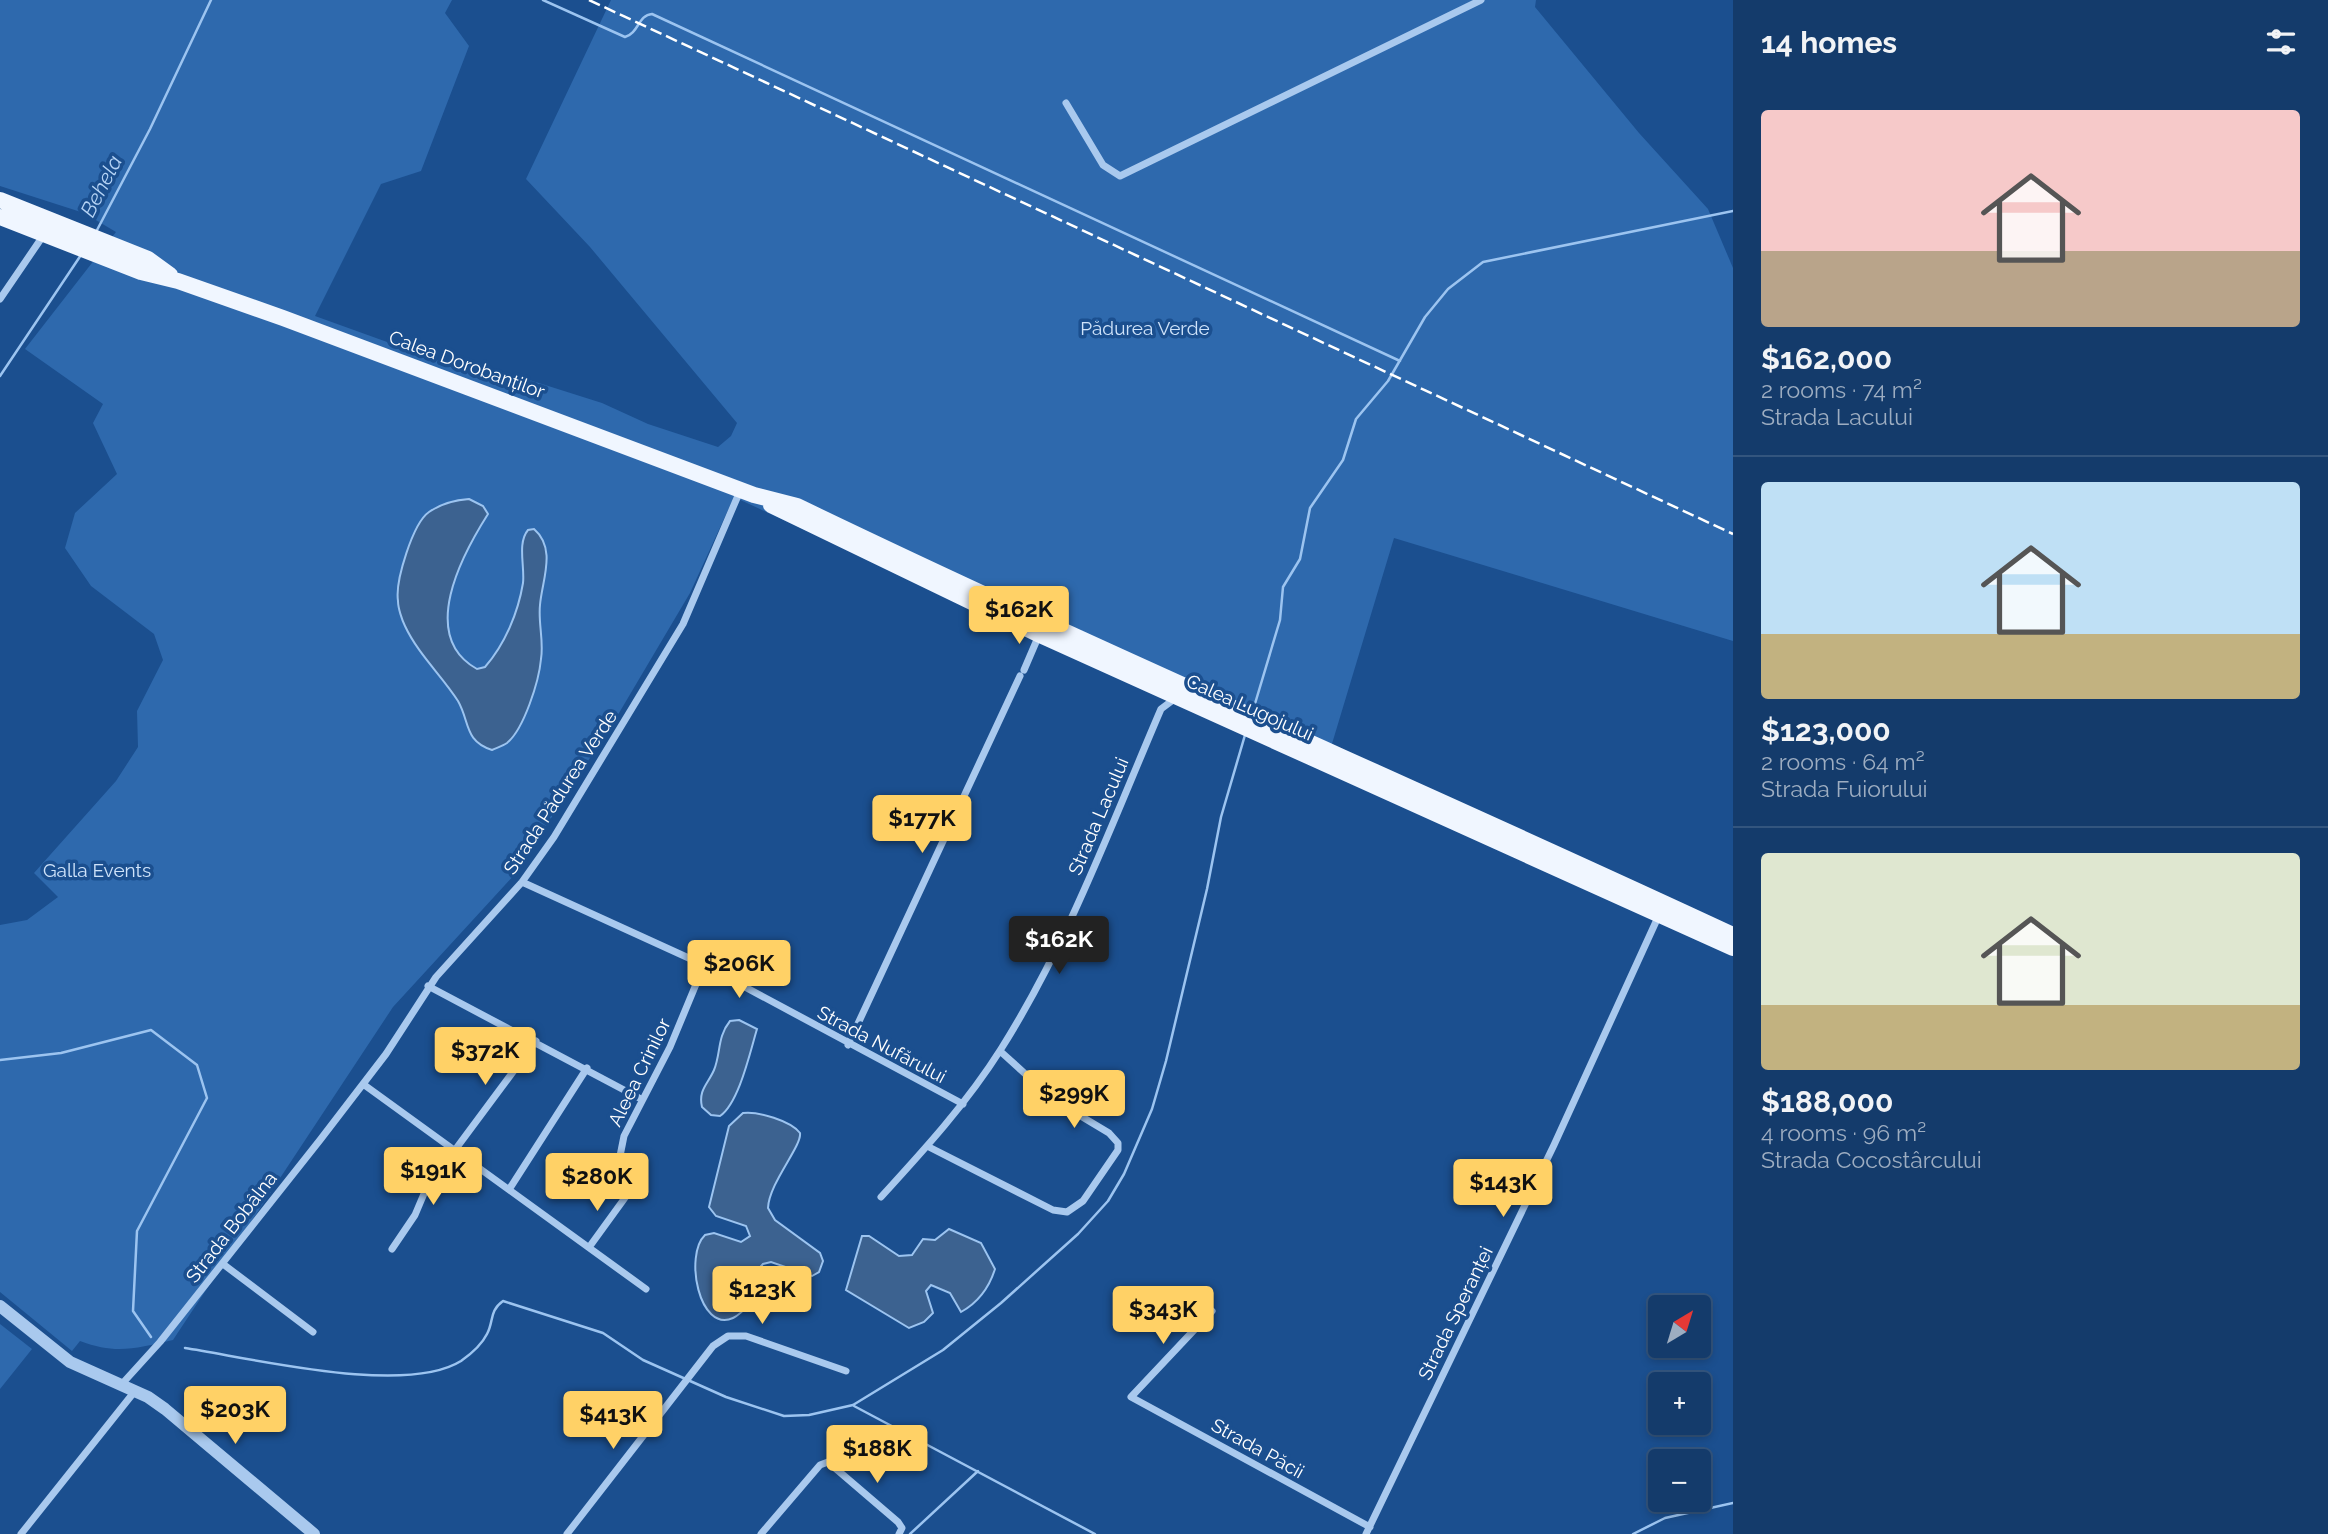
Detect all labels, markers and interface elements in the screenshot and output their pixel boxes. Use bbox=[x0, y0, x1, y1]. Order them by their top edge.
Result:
icon: filters bbox=[2262, 23, 2300, 61]
text: 14 homes bbox=[1761, 25, 1897, 60]
water label: Behela bbox=[75, 151, 127, 221]
icon: home bbox=[1968, 155, 2094, 281]
park label: Pădurea Verde bbox=[1080, 317, 1210, 339]
street label: Calea Dorobanților bbox=[386, 326, 548, 403]
text: $162,000 bbox=[1761, 341, 1892, 376]
text: 2 rooms · 74 m² bbox=[1761, 376, 1922, 403]
text: Strada Lacului bbox=[1761, 403, 1913, 430]
icon: home bbox=[1968, 527, 2094, 653]
pin: $162K bbox=[970, 586, 1068, 646]
text: $162K bbox=[985, 595, 1053, 622]
street label: Calea Lugojului bbox=[1183, 669, 1317, 745]
street label: Strada Pădurea Verde bbox=[499, 706, 621, 878]
text: $123,000 bbox=[1761, 713, 1891, 748]
text: 2 rooms · 64 m² bbox=[1761, 748, 1925, 775]
street label: Strada Lacului bbox=[1063, 754, 1133, 878]
text: Strada Fuiorului bbox=[1761, 775, 1928, 802]
pin: $177K bbox=[873, 796, 971, 855]
text: $177K bbox=[888, 804, 956, 831]
park label: Galla Events bbox=[43, 859, 151, 881]
icon: home bbox=[1968, 898, 2094, 1024]
pin: $162K bbox=[1010, 916, 1108, 976]
text: $162K bbox=[1025, 925, 1093, 952]
pin: $206K bbox=[690, 940, 788, 1000]
text: $206K bbox=[703, 949, 775, 976]
street label: Strada Nufărului bbox=[814, 1001, 950, 1087]
street label: Aleea Crinilor bbox=[603, 1014, 675, 1130]
pin: $372K bbox=[436, 1028, 534, 1087]
text: $372K bbox=[451, 1036, 519, 1063]
pin: $299K bbox=[1025, 1070, 1123, 1130]
text: $299K bbox=[1039, 1079, 1109, 1106]
text: $188,000 bbox=[1761, 1084, 1893, 1119]
text: 4 rooms · 96 m² bbox=[1761, 1119, 1926, 1146]
text: Strada Cocostârcului bbox=[1761, 1146, 1982, 1173]
pin: $191K bbox=[384, 1148, 482, 1207]
pin: $280K bbox=[548, 1154, 646, 1213]
text: $191K bbox=[400, 1156, 466, 1183]
pin: $143K bbox=[1454, 1160, 1552, 1219]
text: $280K bbox=[562, 1162, 632, 1189]
street label: Strada Bobâlna bbox=[181, 1167, 281, 1287]
text: $143K bbox=[1469, 1168, 1537, 1195]
street label: Strada Speranței bbox=[1413, 1243, 1497, 1383]
pin: $123K bbox=[713, 1266, 811, 1326]
text: $123K bbox=[728, 1275, 796, 1302]
pin: $343K bbox=[1114, 1286, 1212, 1346]
text: $343K bbox=[1129, 1295, 1197, 1322]
north arrow bbox=[1648, 1295, 1712, 1358]
map controls bbox=[1648, 1295, 1711, 1512]
button: + bbox=[1648, 1372, 1711, 1435]
pin: $203K bbox=[186, 1386, 284, 1446]
pin: $413K bbox=[564, 1392, 662, 1451]
text: $203K bbox=[200, 1395, 270, 1422]
text: $413K bbox=[579, 1400, 647, 1427]
street label: Strada Păcii bbox=[1208, 1414, 1308, 1482]
pin: $188K bbox=[828, 1426, 926, 1485]
text: $188K bbox=[842, 1434, 912, 1461]
button: − bbox=[1648, 1449, 1711, 1512]

